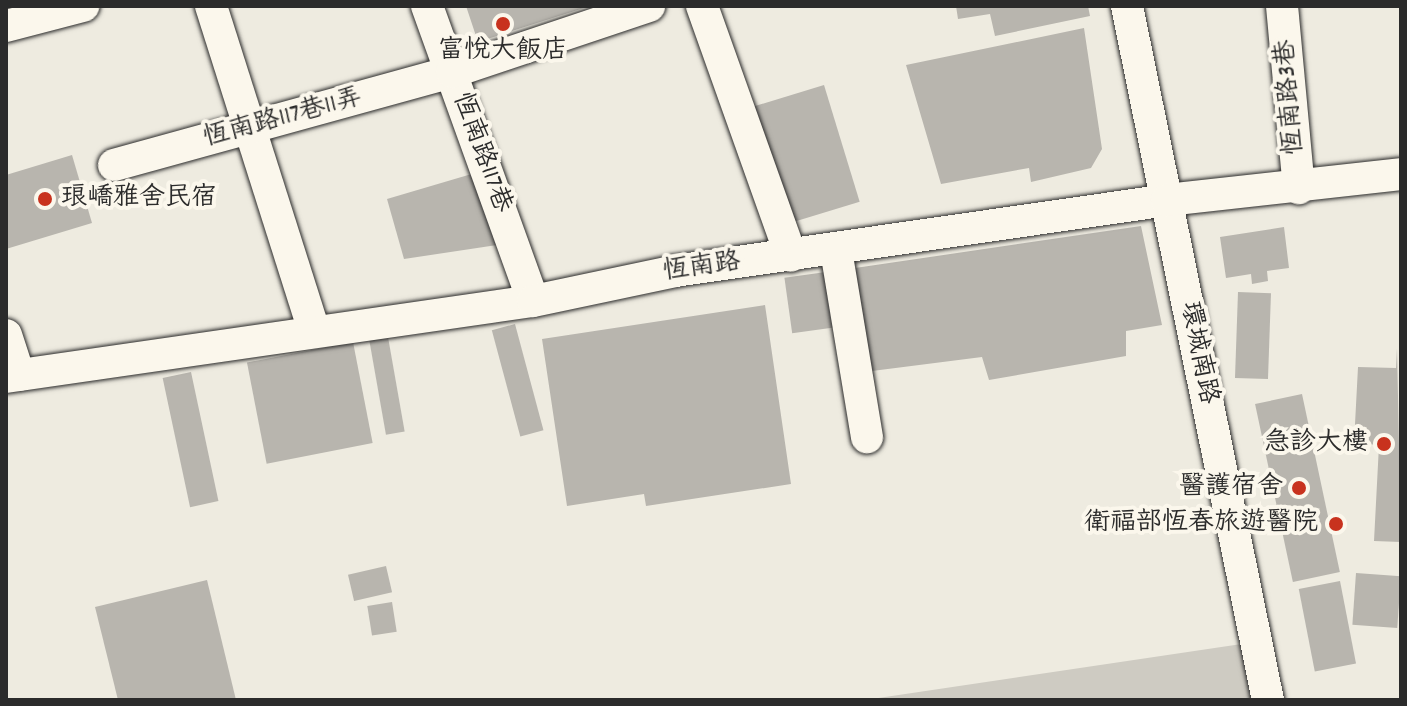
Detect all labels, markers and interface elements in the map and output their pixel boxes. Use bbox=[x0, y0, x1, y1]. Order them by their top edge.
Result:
marker: 富悅大飯店 bbox=[494, 15, 512, 33]
place label: 富悅大飯店 bbox=[438, 36, 568, 68]
street label: 恆南路3巷 bbox=[1270, 38, 1312, 156]
street label: 恆南路117巷11弄 bbox=[200, 83, 366, 155]
street label: 恆南路117巷 bbox=[445, 89, 517, 217]
place label: 琅嶠雅舍民宿 bbox=[61, 183, 217, 215]
marker: 琅嶠雅舍民宿 bbox=[36, 190, 54, 208]
street label: 恆南路 bbox=[661, 247, 743, 289]
street label: 環城南路 bbox=[1173, 299, 1223, 407]
place label: 急診大樓 bbox=[1264, 428, 1368, 460]
marker: 急診大樓 bbox=[1375, 435, 1393, 453]
place label: 醫護宿舍 bbox=[1179, 472, 1283, 504]
marker: 醫護宿舍 bbox=[1290, 479, 1308, 497]
place label: 衛福部恆春旅遊醫院 bbox=[1084, 508, 1318, 540]
marker: 衛福部恆春旅遊醫院 bbox=[1325, 513, 1347, 535]

